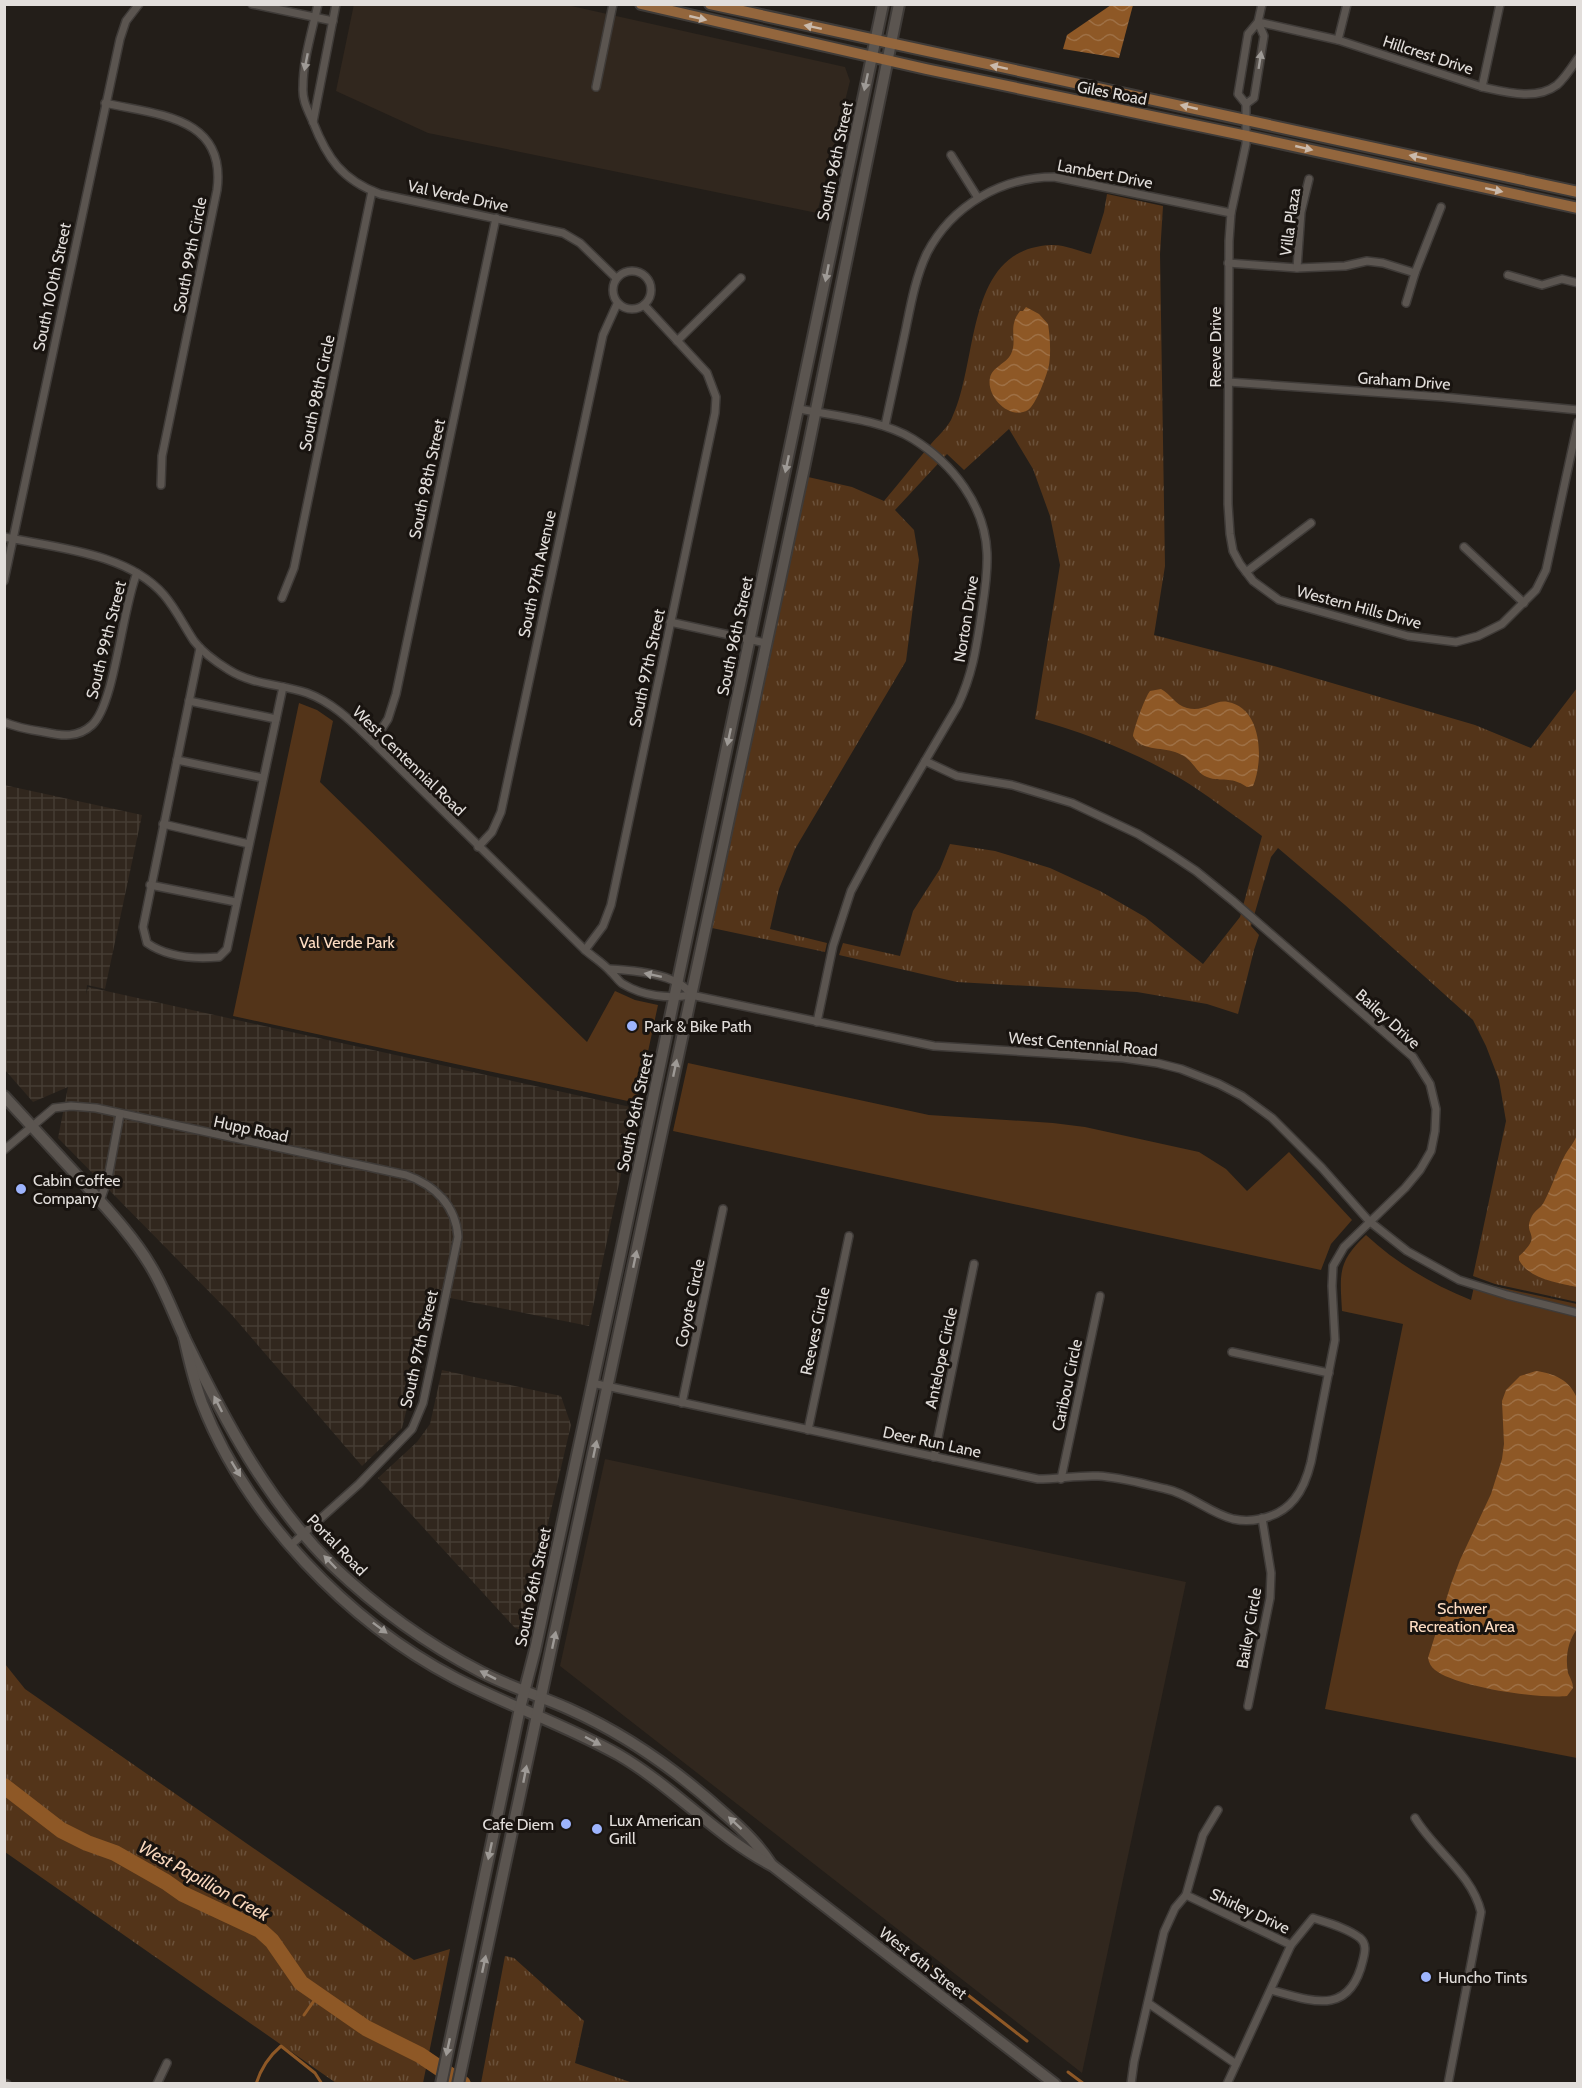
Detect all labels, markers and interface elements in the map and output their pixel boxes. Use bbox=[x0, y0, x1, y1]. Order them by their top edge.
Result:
one-way arrow bbox=[689, 13, 707, 23]
one-way arrow bbox=[803, 22, 822, 31]
street label: Hillcrest Drive bbox=[1380, 31, 1476, 79]
one-way arrow bbox=[1255, 50, 1264, 69]
one-way arrow bbox=[301, 52, 310, 71]
one-way arrow bbox=[989, 61, 1008, 71]
one-way arrow bbox=[861, 73, 871, 92]
street label: Giles Road bbox=[1075, 77, 1149, 109]
street label: South 96th Street bbox=[813, 99, 857, 222]
one-way arrow bbox=[1180, 102, 1199, 112]
one-way arrow bbox=[1294, 144, 1313, 154]
one-way arrow bbox=[1408, 152, 1427, 161]
street label: Lambert Drive bbox=[1056, 155, 1154, 193]
street label: Val Verde Drive bbox=[406, 176, 510, 216]
street label: Villa Plaza bbox=[1276, 186, 1304, 257]
one-way arrow bbox=[1485, 186, 1504, 195]
street label: South 99th Circle bbox=[169, 195, 211, 315]
street label: South 100th Street bbox=[29, 221, 75, 353]
one-way arrow bbox=[822, 264, 831, 283]
street label: Reeve Drive bbox=[1206, 306, 1225, 388]
street label: South 98th Circle bbox=[295, 333, 339, 453]
street label: Graham Drive bbox=[1357, 368, 1451, 394]
street label: South 98th Street bbox=[405, 417, 449, 541]
one-way arrow bbox=[782, 455, 791, 474]
street label: South 97th Avenue bbox=[514, 509, 560, 639]
street label: South 96th Street bbox=[713, 574, 757, 697]
street label: Norton Drive bbox=[950, 574, 982, 664]
street label: South 99th Street bbox=[82, 578, 130, 701]
street label: Western Hills Drive bbox=[1294, 581, 1424, 633]
street label: South 97th Street bbox=[625, 607, 669, 729]
street label: West Centennial Road bbox=[349, 702, 469, 820]
one-way arrow bbox=[724, 728, 733, 747]
park label: Val Verde Park bbox=[299, 933, 396, 952]
one-way arrow bbox=[644, 970, 662, 980]
street label: Bailey Drive bbox=[1352, 985, 1424, 1053]
place label: Park & Bike Path bbox=[644, 1017, 752, 1036]
marker: Park & Bike Path bbox=[625, 1019, 639, 1033]
street label: West Centennial Road bbox=[1008, 1028, 1158, 1060]
street label: South 96th Street bbox=[613, 1050, 657, 1173]
one-way arrow bbox=[671, 1059, 681, 1077]
street label: Hupp Road bbox=[212, 1112, 290, 1146]
place label: Cabin Coffee Company bbox=[33, 1171, 121, 1208]
marker: Cabin Coffee Company bbox=[14, 1182, 28, 1196]
one-way arrow bbox=[631, 1249, 640, 1268]
street label: Coyote Circle bbox=[671, 1257, 709, 1349]
street label: Reeves Circle bbox=[796, 1285, 834, 1377]
street label: South 97th Street bbox=[396, 1288, 442, 1410]
street label: Antelope Circle bbox=[921, 1306, 961, 1410]
street label: Caribou Circle bbox=[1048, 1337, 1086, 1433]
one-way arrow bbox=[213, 1395, 222, 1412]
street label: Deer Run Lane bbox=[881, 1422, 983, 1462]
one-way arrow bbox=[590, 1440, 600, 1459]
one-way arrow bbox=[230, 1461, 241, 1477]
street label: Portal Road bbox=[303, 1510, 371, 1580]
street label: South 96th Street bbox=[511, 1525, 555, 1648]
one-way arrow bbox=[323, 1554, 337, 1569]
street label: Bailey Circle bbox=[1233, 1586, 1265, 1670]
park label: Schwer Recreation Area bbox=[1409, 1599, 1515, 1636]
one-way arrow bbox=[372, 1622, 387, 1634]
one-way arrow bbox=[550, 1630, 559, 1649]
one-way arrow bbox=[479, 1670, 496, 1680]
one-way arrow bbox=[584, 1736, 601, 1746]
one-way arrow bbox=[521, 1764, 530, 1783]
place label: Lux American Grill bbox=[609, 1811, 701, 1848]
place label: Cafe Diem bbox=[482, 1815, 554, 1834]
one-way arrow bbox=[727, 1816, 742, 1830]
marker: Cafe Diem bbox=[559, 1817, 573, 1831]
marker: Lux American Grill bbox=[590, 1822, 604, 1836]
water label: West Papillion Creek bbox=[135, 1836, 274, 1927]
one-way arrow bbox=[485, 1842, 494, 1861]
street label: Shirley Drive bbox=[1207, 1884, 1293, 1938]
street label: West 6th Street bbox=[875, 1923, 971, 2004]
one-way arrow bbox=[479, 1955, 489, 1974]
place label: Huncho Tints bbox=[1438, 1968, 1528, 1987]
marker: Huncho Tints bbox=[1419, 1970, 1433, 1984]
one-way arrow bbox=[443, 2038, 452, 2057]

